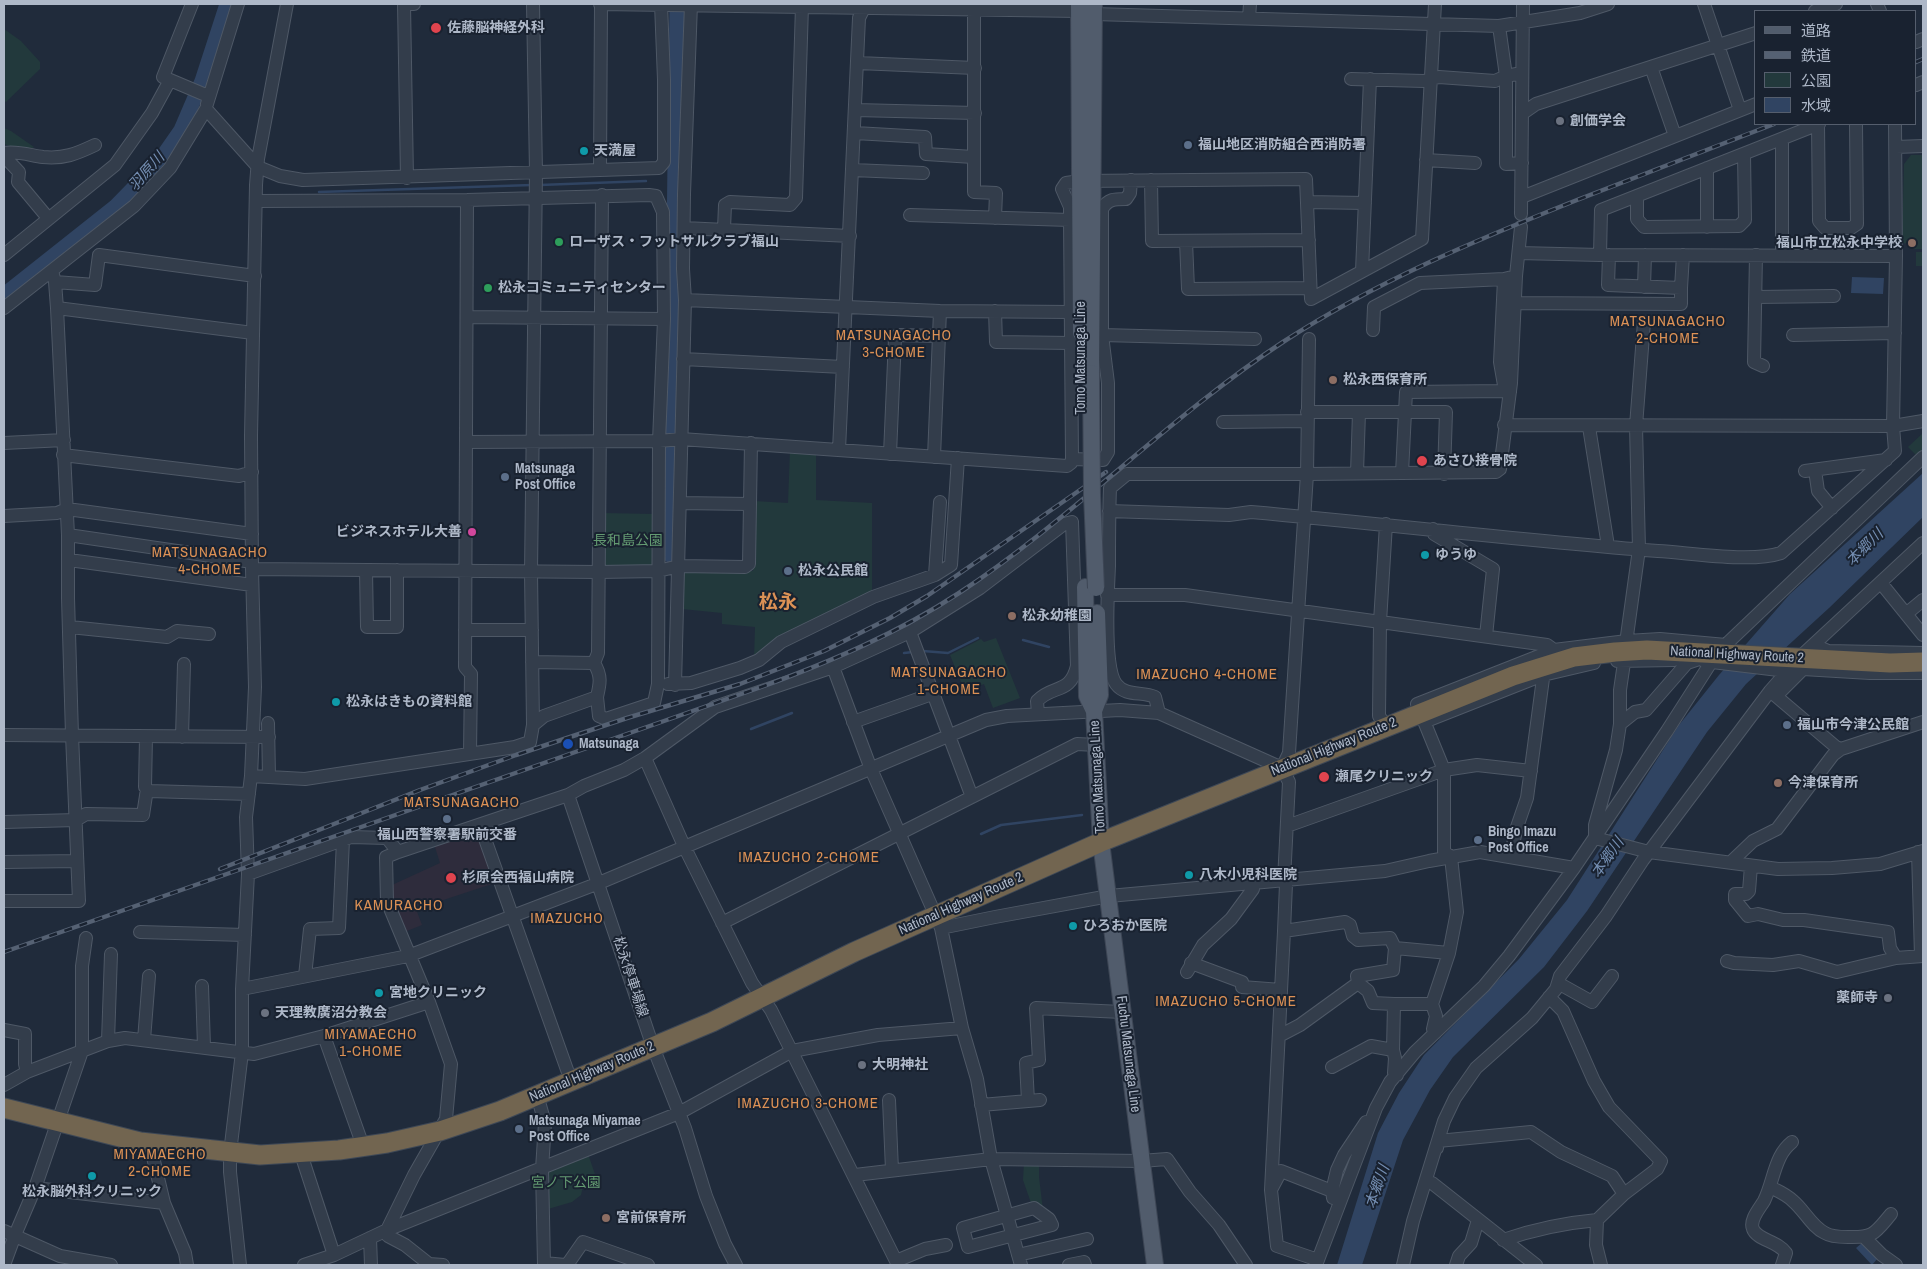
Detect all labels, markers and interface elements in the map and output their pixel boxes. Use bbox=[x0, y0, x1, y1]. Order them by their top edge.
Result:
legend bbox=[1754, 10, 1917, 125]
place label: 佐藤脳神経外科 bbox=[447, 20, 545, 36]
text: 道路 bbox=[1801, 20, 1831, 41]
marker: 佐藤脳神経外科 bbox=[429, 21, 443, 35]
text: 鉄道 bbox=[1801, 45, 1831, 66]
text: 公園 bbox=[1801, 70, 1831, 91]
text: 水域 bbox=[1801, 95, 1831, 116]
place label: 創価学会 bbox=[1570, 113, 1626, 129]
marker: 創価学会 bbox=[1554, 115, 1566, 127]
place label: 福山地区消防組合西消防署 bbox=[1198, 137, 1366, 153]
marker: 福山地区消防組合西消防署 bbox=[1182, 139, 1194, 151]
place label: 天満屋 bbox=[594, 143, 636, 159]
marker: 天満屋 bbox=[578, 145, 590, 157]
water label: 羽原川 bbox=[125, 149, 169, 195]
place label: ローザス・フットサルクラブ福山 bbox=[569, 234, 779, 250]
place label: 福山市立松永中学校 bbox=[1776, 235, 1902, 251]
marker: ローザス・フットサルクラブ福山 bbox=[553, 236, 565, 248]
marker: 福山市立松永中学校 bbox=[1906, 237, 1918, 249]
place label: 松永コミュニティセンター bbox=[498, 280, 666, 296]
marker: 松永コミュニティセンター bbox=[482, 282, 494, 294]
street label: Tomo Matsunaga Line bbox=[1073, 301, 1089, 415]
district label: MATSUNAGACHO 2-CHOME bbox=[1608, 313, 1728, 348]
district label: MATSUNAGACHO 3-CHOME bbox=[834, 327, 954, 362]
place label: 松永西保育所 bbox=[1343, 372, 1427, 388]
marker: 松永西保育所 bbox=[1327, 374, 1339, 386]
place label: あさひ接骨院 bbox=[1433, 453, 1517, 469]
marker: あさひ接骨院 bbox=[1415, 454, 1429, 468]
place label: Matsunaga Post Office bbox=[515, 461, 576, 494]
marker: Matsunaga Post Office bbox=[499, 471, 511, 483]
place label: ビジネスホテル大善 bbox=[336, 524, 462, 540]
marker: ビジネスホテル大善 bbox=[466, 526, 478, 538]
water label: 本郷川 bbox=[1843, 526, 1887, 570]
park label: 長和島公園 bbox=[593, 533, 663, 549]
district label: MATSUNAGACHO 4-CHOME bbox=[150, 544, 270, 579]
place label: ゆうゆ bbox=[1435, 547, 1477, 563]
marker: ゆうゆ bbox=[1419, 549, 1431, 561]
place label: 松永公民館 bbox=[798, 563, 868, 579]
marker: 松永公民館 bbox=[782, 565, 794, 577]
district label: 松永 bbox=[759, 592, 797, 614]
place label: 松永幼稚園 bbox=[1022, 608, 1092, 624]
marker: 松永幼稚園 bbox=[1006, 610, 1018, 622]
street label: National Highway Route 2 bbox=[1670, 643, 1804, 667]
district label: MATSUNAGACHO 1-CHOME bbox=[889, 664, 1009, 699]
district label: IMAZUCHO 4-CHOME bbox=[1134, 666, 1280, 684]
place label: 松永はきもの資料館 bbox=[346, 694, 472, 710]
marker: 松永はきもの資料館 bbox=[330, 696, 342, 708]
street label: National Highway Route 2 bbox=[1269, 714, 1399, 780]
place label: 福山市今津公民館 bbox=[1797, 717, 1909, 733]
marker: 福山市今津公民館 bbox=[1781, 719, 1793, 731]
street label: Tomo Matsunaga Line bbox=[1087, 720, 1109, 834]
place label: Matsunaga bbox=[579, 736, 639, 752]
marker: Matsunaga bbox=[561, 737, 575, 751]
place label: 瀬尾クリニック bbox=[1335, 769, 1433, 785]
marker: 瀬尾クリニック bbox=[1317, 770, 1331, 784]
place label: 今津保育所 bbox=[1788, 775, 1858, 791]
marker: 今津保育所 bbox=[1772, 777, 1784, 789]
district label: MATSUNAGACHO bbox=[402, 794, 522, 812]
marker: 福山西警察署駅前交番 bbox=[441, 813, 453, 825]
place label: Bingo Imazu Post Office bbox=[1488, 824, 1556, 856]
place label: 福山西警察署駅前交番 bbox=[377, 827, 517, 843]
marker: Bingo Imazu Post Office bbox=[1472, 834, 1484, 846]
water label: 本郷川 bbox=[1588, 834, 1628, 882]
district label: IMAZUCHO 2-CHOME bbox=[736, 849, 882, 867]
place label: 八木小児科医院 bbox=[1199, 867, 1297, 883]
street label: National Highway Route 2 bbox=[896, 869, 1026, 939]
marker: 八木小児科医院 bbox=[1183, 869, 1195, 881]
place label: 杉原会西福山病院 bbox=[462, 870, 574, 886]
marker: 杉原会西福山病院 bbox=[444, 871, 458, 885]
district label: KAMURACHO bbox=[353, 897, 445, 915]
district label: IMAZUCHO bbox=[529, 910, 605, 928]
place label: ひろおか医院 bbox=[1083, 918, 1167, 934]
marker: ひろおか医院 bbox=[1067, 920, 1079, 932]
street label: 松永停車場線 bbox=[609, 934, 651, 1020]
place label: 宮地クリニック bbox=[389, 985, 487, 1001]
marker: 宮地クリニック bbox=[373, 987, 385, 999]
place label: 薬師寺 bbox=[1836, 990, 1878, 1006]
marker: 薬師寺 bbox=[1882, 992, 1894, 1004]
district label: IMAZUCHO 5-CHOME bbox=[1153, 993, 1299, 1011]
street label: Fuchu Matsunaga Line bbox=[1113, 995, 1143, 1113]
place label: 天理教廣沼分教会 bbox=[275, 1005, 387, 1021]
marker: 天理教廣沼分教会 bbox=[259, 1007, 271, 1019]
district label: MIYAMAECHO 1-CHOME bbox=[323, 1026, 419, 1061]
street label: National Highway Route 2 bbox=[527, 1038, 657, 1106]
place label: 大明神社 bbox=[872, 1057, 928, 1073]
marker: 大明神社 bbox=[856, 1059, 868, 1071]
district label: IMAZUCHO 3-CHOME bbox=[735, 1095, 881, 1113]
place label: Matsunaga Miyamae Post Office bbox=[529, 1113, 641, 1146]
marker: Matsunaga Miyamae Post Office bbox=[513, 1123, 525, 1135]
district label: MIYAMAECHO 2-CHOME bbox=[112, 1146, 208, 1181]
water label: 本郷川 bbox=[1362, 1163, 1394, 1211]
marker: 松永脳外科クリニック bbox=[86, 1170, 98, 1182]
park label: 宮ノ下公園 bbox=[531, 1175, 601, 1191]
place label: 松永脳外科クリニック bbox=[22, 1184, 162, 1200]
place label: 宮前保育所 bbox=[616, 1210, 686, 1226]
marker: 宮前保育所 bbox=[600, 1212, 612, 1224]

